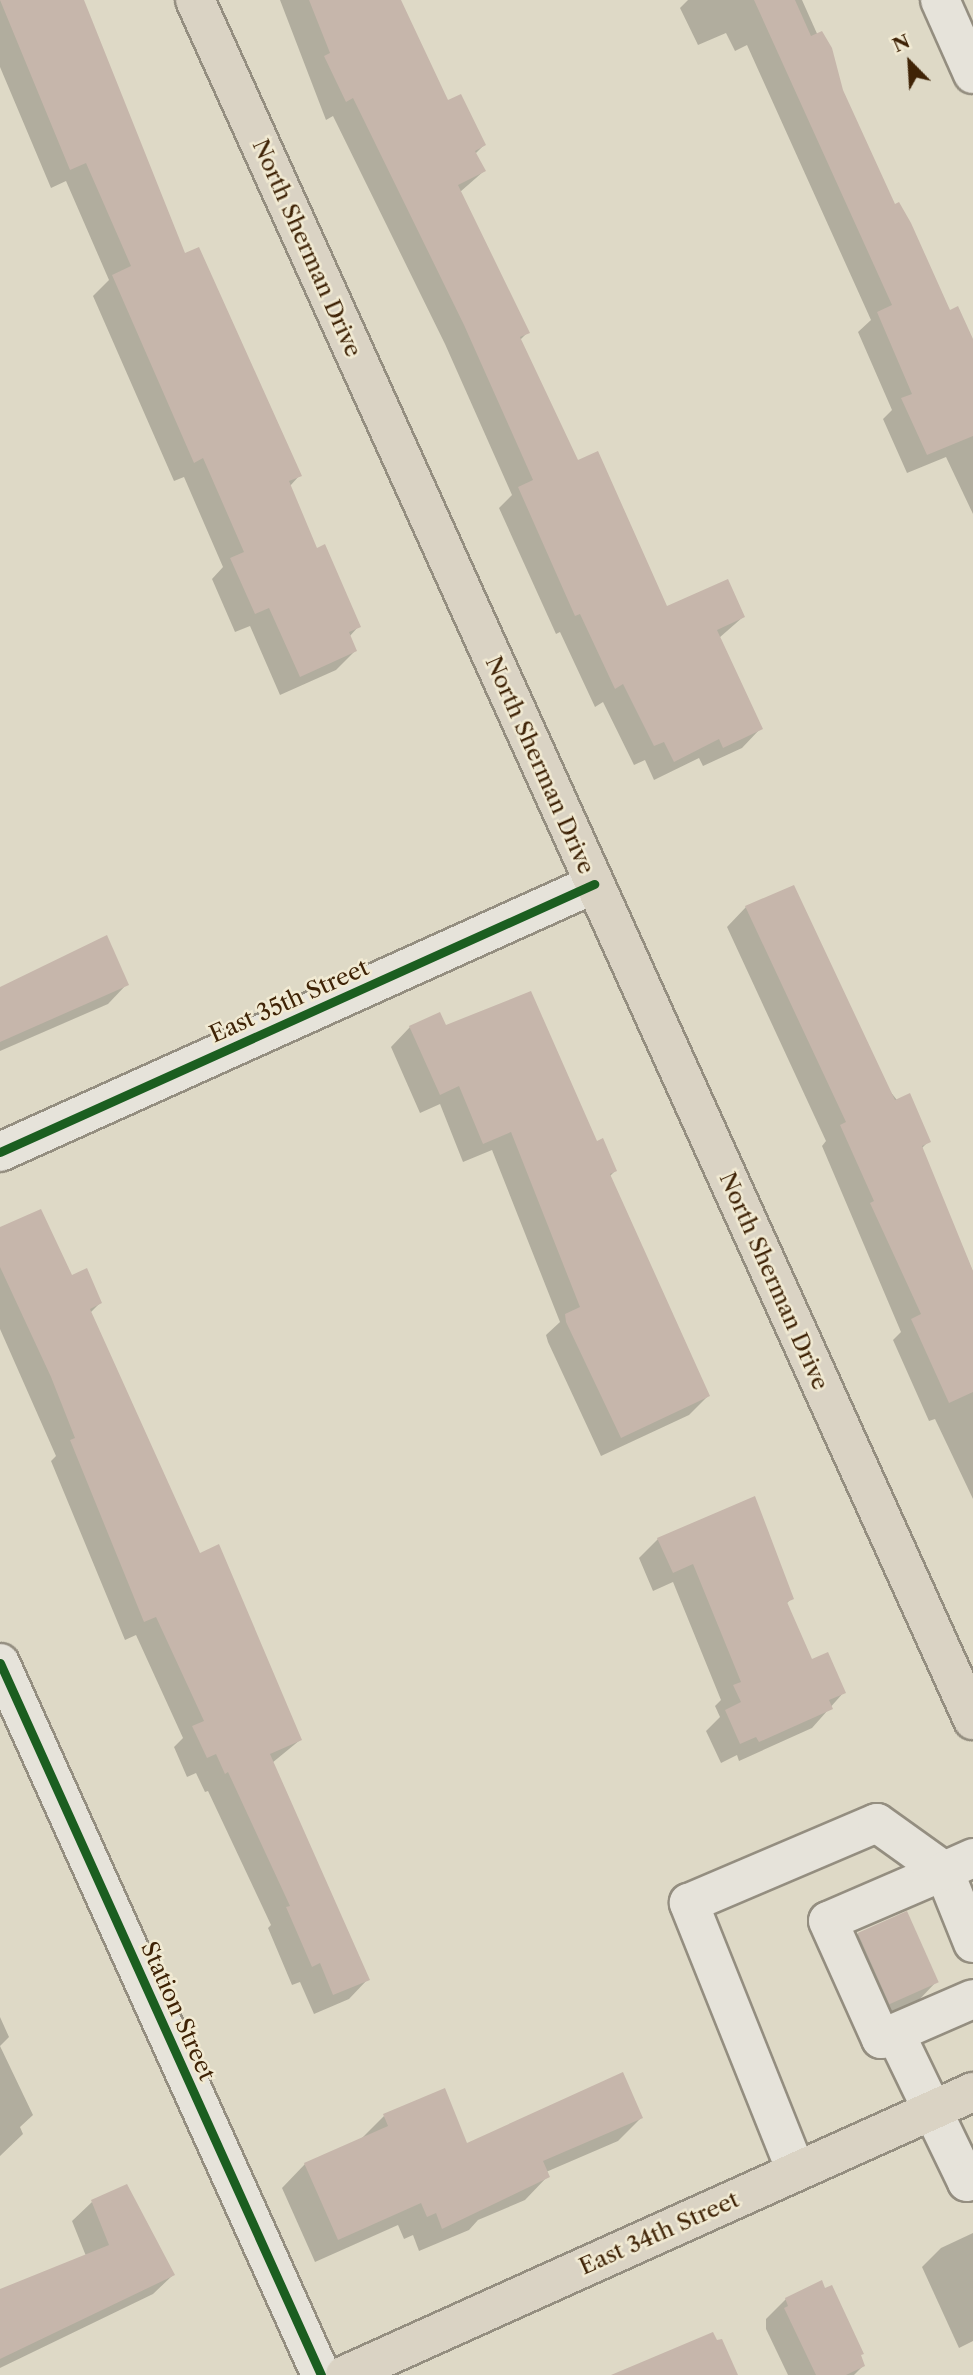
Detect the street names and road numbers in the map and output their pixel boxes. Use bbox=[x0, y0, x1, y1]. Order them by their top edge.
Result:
street label: North Sherman Drive bbox=[247, 135, 367, 361]
street label: North Sherman Drive bbox=[480, 652, 600, 878]
street label: East 35th Street bbox=[205, 954, 373, 1048]
street label: North Sherman Drive bbox=[714, 1168, 834, 1394]
street label: Station Street bbox=[135, 1937, 221, 2085]
street label: East 34th Street bbox=[575, 2185, 743, 2281]

